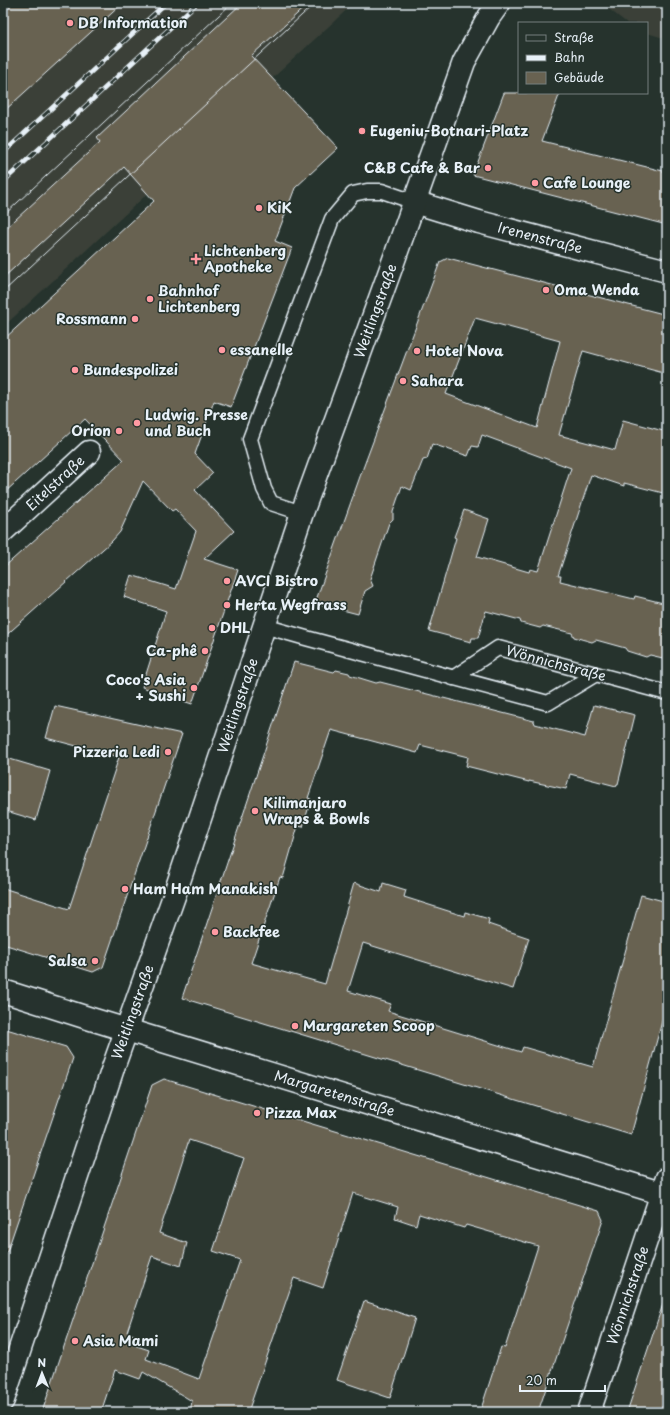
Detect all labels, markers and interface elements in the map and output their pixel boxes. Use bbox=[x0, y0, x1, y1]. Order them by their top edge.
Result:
place label: DB Information bbox=[78, 12, 188, 33]
marker: DB Information bbox=[65, 18, 75, 28]
legend bbox=[518, 22, 648, 94]
text: Straße bbox=[554, 28, 594, 46]
text: Bahn bbox=[554, 48, 585, 66]
text: Gebäude bbox=[554, 68, 604, 86]
place label: Eugeniu-Botnari-Platz bbox=[370, 120, 528, 141]
marker: Eugeniu-Botnari-Platz bbox=[357, 126, 367, 136]
place label: C&B Cafe & Bar bbox=[364, 157, 481, 178]
marker: C&B Cafe & Bar bbox=[483, 163, 493, 173]
place label: Cafe Lounge bbox=[543, 172, 631, 193]
marker: Cafe Lounge bbox=[530, 178, 540, 188]
place label: KiK bbox=[267, 197, 293, 218]
marker: KiK bbox=[254, 203, 264, 213]
street label: Irenenstraße bbox=[495, 216, 585, 259]
place label: Lichtenberg Apotheke bbox=[204, 240, 286, 277]
marker: Lichtenberg Apotheke bbox=[191, 254, 201, 264]
street label: Weitlingstraße bbox=[348, 261, 402, 361]
place label: Oma Wenda bbox=[554, 279, 640, 300]
place label: Bahnhof Lichtenberg bbox=[158, 280, 240, 317]
marker: Oma Wenda bbox=[541, 285, 551, 295]
marker: Bahnhof Lichtenberg bbox=[145, 294, 155, 304]
place label: Rossmann bbox=[56, 308, 127, 329]
marker: Rossmann bbox=[130, 314, 140, 324]
place label: essanelle bbox=[230, 339, 293, 360]
place label: Hotel Nova bbox=[425, 340, 504, 361]
marker: essanelle bbox=[217, 345, 227, 355]
marker: Hotel Nova bbox=[412, 346, 422, 356]
place label: Bundespolizei bbox=[83, 359, 178, 380]
marker: Bundespolizei bbox=[70, 365, 80, 375]
place label: Sahara bbox=[411, 370, 464, 391]
marker: Sahara bbox=[398, 376, 408, 386]
place label: Ludwig. Presse und Buch bbox=[145, 404, 248, 441]
marker: Ludwig. Presse und Buch bbox=[132, 418, 142, 428]
place label: Orion bbox=[71, 420, 111, 441]
marker: Orion bbox=[114, 426, 124, 436]
street label: Eitelstraße bbox=[21, 450, 89, 515]
place label: AVCI Bistro bbox=[235, 570, 318, 591]
marker: AVCI Bistro bbox=[222, 576, 232, 586]
place label: Herta Wegfrass bbox=[235, 594, 347, 615]
marker: Herta Wegfrass bbox=[222, 600, 232, 610]
place label: DHL bbox=[220, 617, 250, 638]
marker: DHL bbox=[207, 623, 217, 633]
place label: Ca-phê bbox=[146, 640, 197, 661]
street label: Wönnichstraße bbox=[504, 640, 608, 686]
marker: Ca-phê bbox=[200, 646, 210, 656]
street label: Weitlingstraße bbox=[211, 655, 263, 756]
place label: Coco's Asia + Sushi bbox=[106, 669, 186, 706]
marker: Coco's Asia + Sushi bbox=[189, 683, 199, 693]
place label: Pizzeria Ledi bbox=[73, 741, 160, 762]
marker: Pizzeria Ledi bbox=[163, 747, 173, 757]
place label: Kilimanjaro Wraps & Bowls bbox=[263, 792, 370, 829]
marker: Kilimanjaro Wraps & Bowls bbox=[250, 806, 260, 816]
place label: Ham Ham Manakish bbox=[133, 878, 278, 899]
marker: Ham Ham Manakish bbox=[120, 884, 130, 894]
place label: Backfee bbox=[223, 921, 280, 942]
marker: Backfee bbox=[210, 927, 220, 937]
place label: Salsa bbox=[48, 950, 88, 971]
marker: Salsa bbox=[90, 956, 100, 966]
street label: Weitlingstraße bbox=[106, 962, 159, 1062]
place label: Margareten Scoop bbox=[303, 1015, 435, 1036]
marker: Margareten Scoop bbox=[290, 1021, 300, 1031]
street label: Margaretenstraße bbox=[272, 1065, 398, 1121]
place label: Pizza Max bbox=[265, 1102, 337, 1123]
marker: Pizza Max bbox=[252, 1108, 262, 1118]
street label: Wönnichstraße bbox=[601, 1243, 654, 1347]
place label: Asia Mami bbox=[82, 1330, 158, 1351]
marker: Asia Mami bbox=[70, 1336, 80, 1346]
north arrow bbox=[22, 1353, 62, 1393]
text: N bbox=[37, 1354, 47, 1371]
scale bar bbox=[520, 1367, 605, 1393]
text: 20 m bbox=[526, 1371, 557, 1389]

